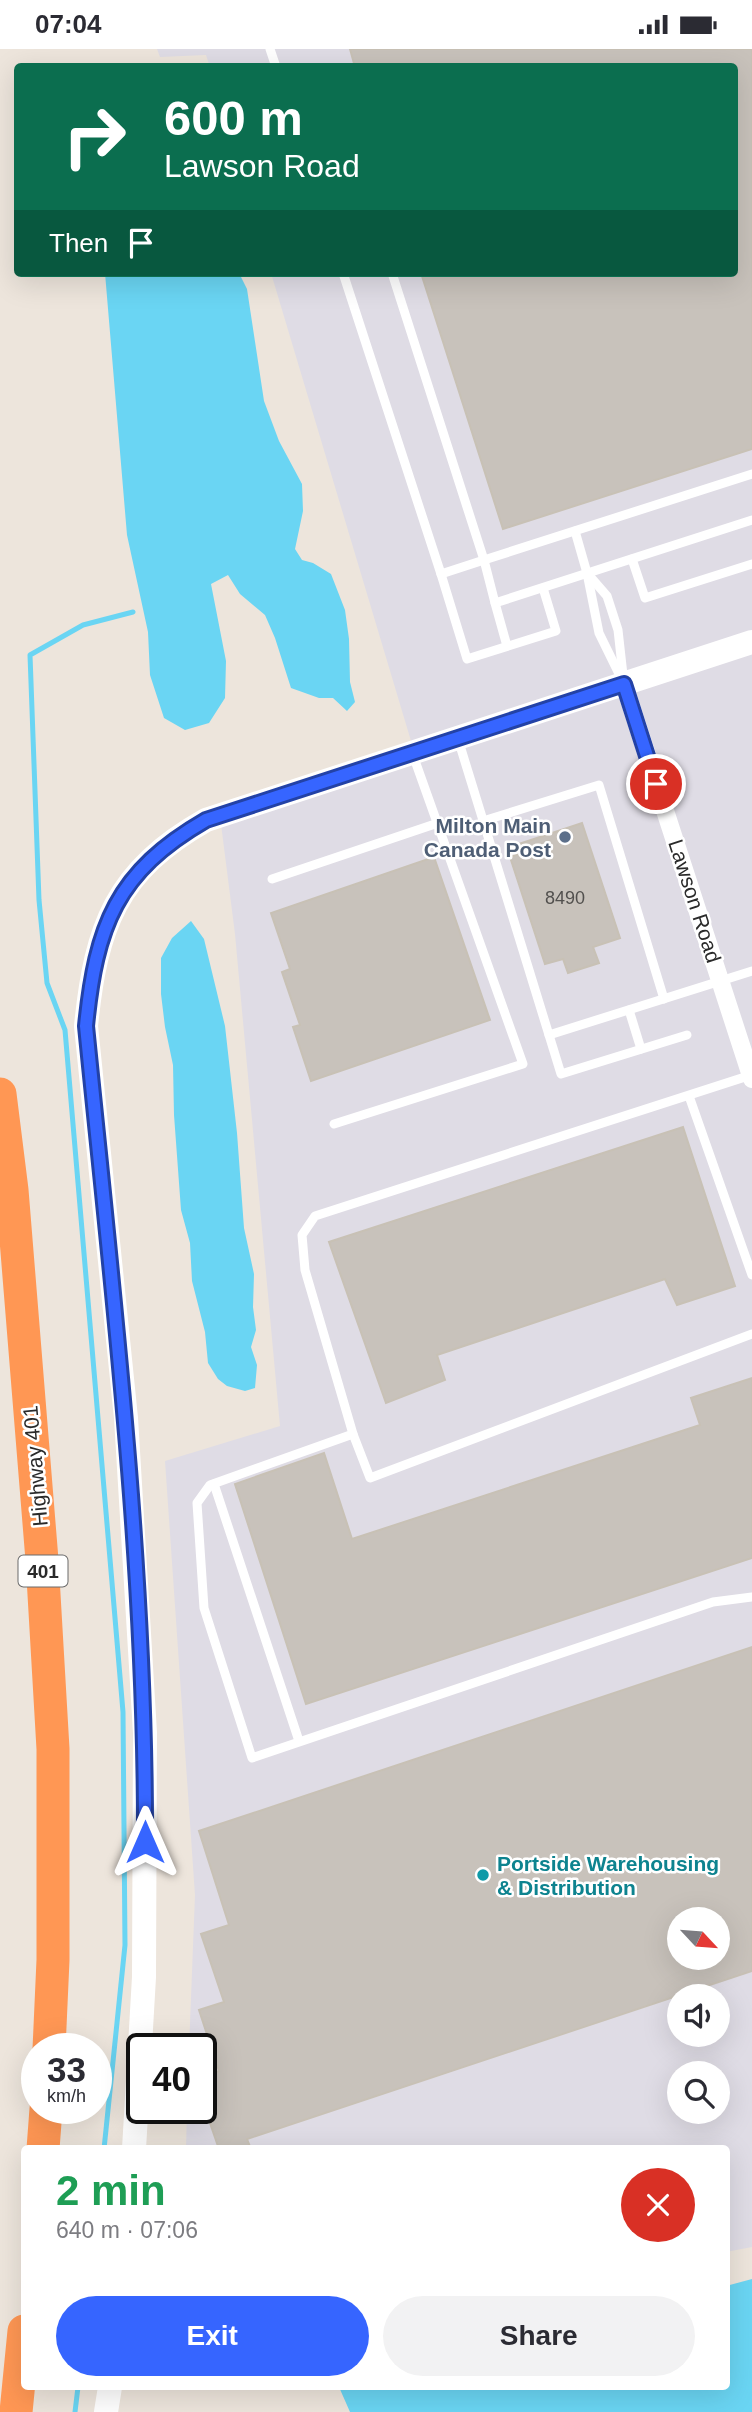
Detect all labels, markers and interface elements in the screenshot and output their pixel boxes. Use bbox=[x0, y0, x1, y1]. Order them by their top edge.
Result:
text: 07:04 bbox=[35, 9, 102, 39]
icon: right bbox=[49, 91, 140, 182]
text: 600 m bbox=[164, 91, 303, 145]
text: Lawson Road bbox=[164, 148, 360, 184]
icon: arrive bbox=[122, 224, 160, 262]
text: Then bbox=[49, 228, 108, 258]
pin bbox=[626, 754, 686, 814]
icon: arrive bbox=[637, 765, 675, 803]
place label: Milton Main Canada Post bbox=[424, 814, 551, 861]
marker: Milton Main Canada Post bbox=[557, 829, 573, 845]
street label: Lawson Road bbox=[664, 836, 726, 966]
house number: 8490 bbox=[545, 888, 585, 908]
street label: Highway 401 bbox=[18, 1405, 52, 1527]
road number: 401 bbox=[19, 1555, 68, 1587]
position arrow bbox=[108, 1805, 182, 1879]
place label: Portside Warehousing & Distribution bbox=[497, 1852, 719, 1899]
marker: Portside Warehousing & Distribution bbox=[475, 1867, 491, 1883]
north arrow bbox=[667, 1907, 730, 1971]
map controls bbox=[667, 1907, 730, 2124]
button: sound bbox=[667, 1984, 730, 2047]
speed limit sign: 40 bbox=[126, 2033, 217, 2124]
text: 33 bbox=[47, 2050, 86, 2089]
button: search bbox=[667, 2061, 730, 2124]
text: km/h bbox=[47, 2086, 86, 2106]
text: 2 min bbox=[56, 2167, 166, 2214]
button: close bbox=[621, 2168, 695, 2242]
text: 640 m · 07:06 bbox=[56, 2217, 198, 2243]
button: Exit bbox=[56, 2296, 369, 2376]
button: Share bbox=[383, 2296, 695, 2376]

